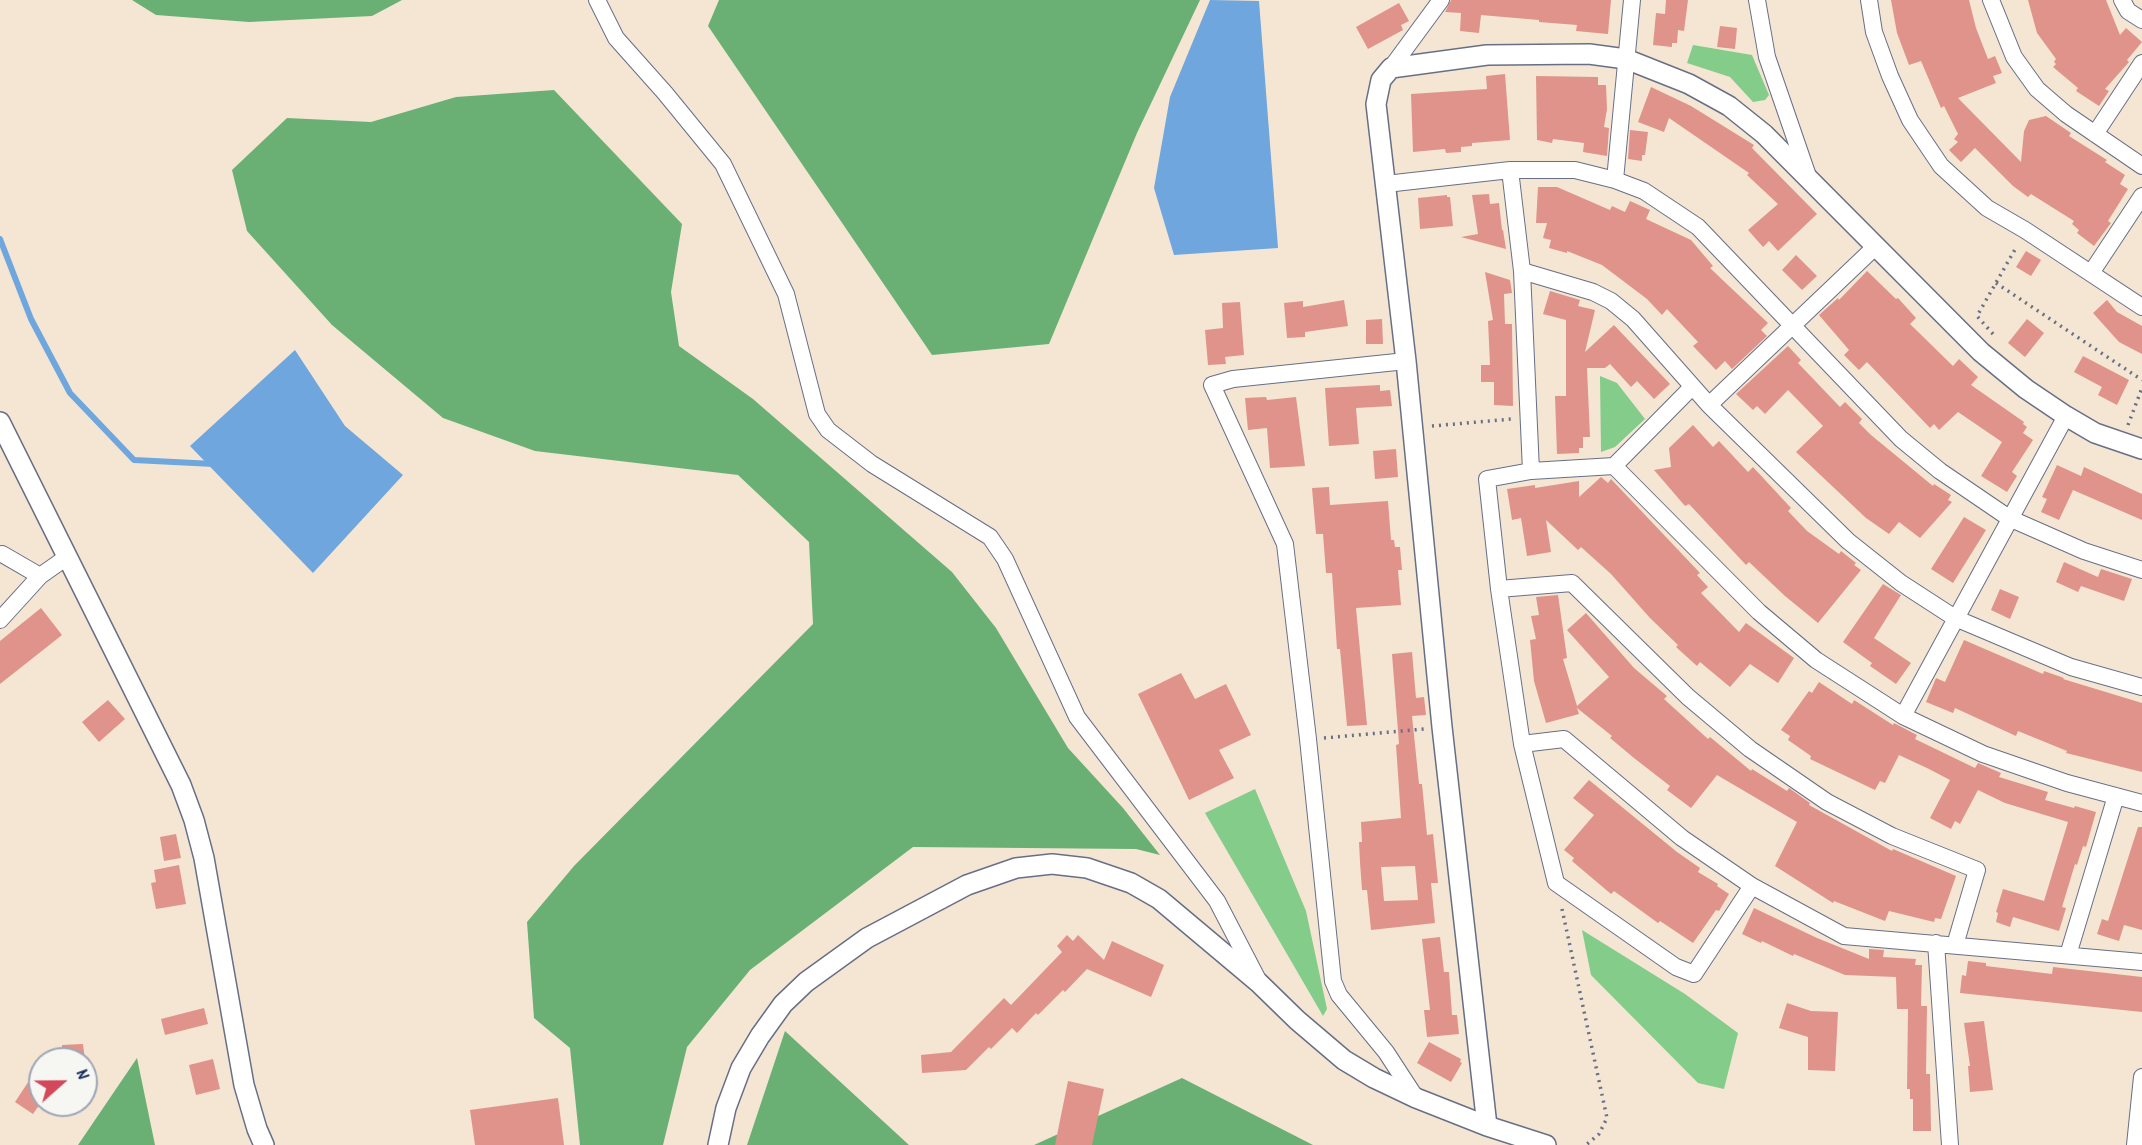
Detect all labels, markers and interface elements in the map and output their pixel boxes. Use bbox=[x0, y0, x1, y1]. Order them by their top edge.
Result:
north arrow bbox=[28, 1047, 98, 1117]
text: N bbox=[67, 1066, 95, 1084]

